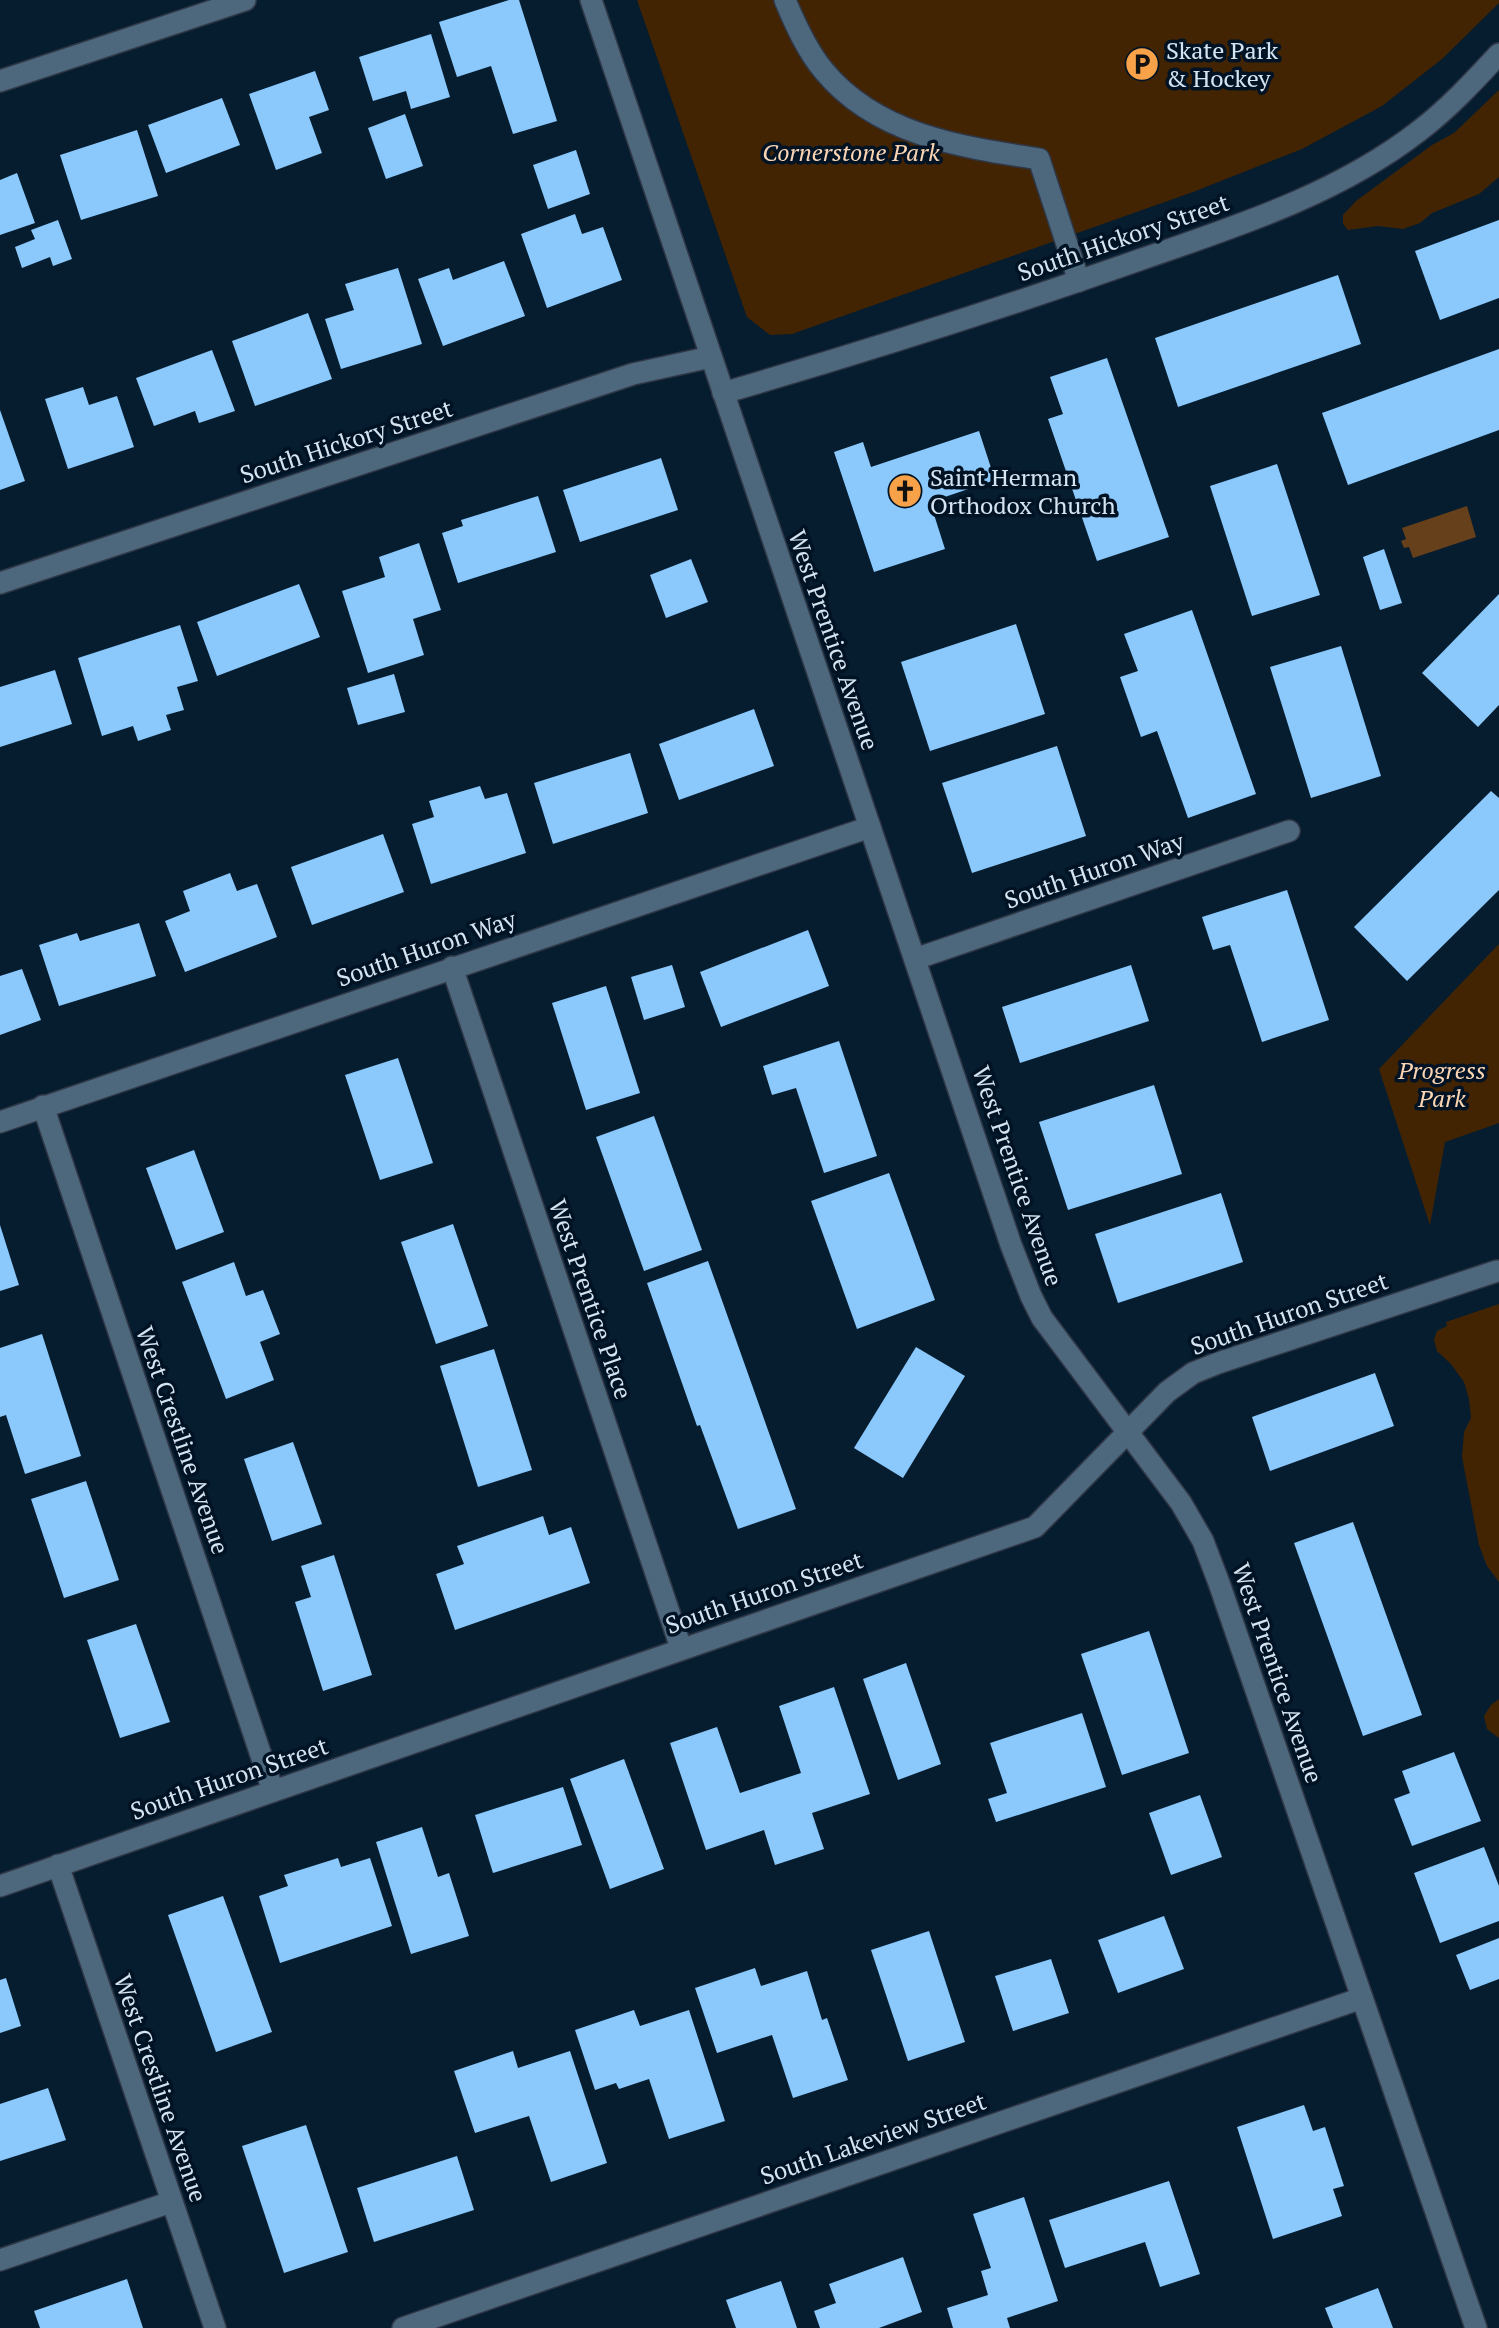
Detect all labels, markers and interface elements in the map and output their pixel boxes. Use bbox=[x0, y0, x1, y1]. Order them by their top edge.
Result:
place label: Skate Park & Hockey bbox=[1166, 34, 1279, 94]
parking icon: Skate Park & Hockey bbox=[1123, 45, 1161, 83]
park label: Cornerstone Park bbox=[762, 136, 940, 168]
street label: South Hickory Street bbox=[1013, 186, 1233, 288]
street label: South Hickory Street bbox=[236, 392, 456, 490]
place label: Saint Herman Orthodox Church bbox=[930, 461, 1116, 521]
church icon: Saint Herman Orthodox Church bbox=[886, 472, 924, 510]
street label: West Prentice Avenue bbox=[781, 526, 887, 754]
street label: South Huron Way bbox=[1000, 824, 1189, 916]
street label: South Huron Way bbox=[332, 902, 521, 994]
park label: Progress Park bbox=[1397, 1054, 1486, 1114]
street label: West Prentice Avenue bbox=[965, 1062, 1071, 1290]
street label: West Prentice Place bbox=[542, 1195, 640, 1403]
street label: South Huron Street bbox=[1186, 1264, 1392, 1362]
street label: West Crestline Avenue bbox=[129, 1322, 237, 1558]
street label: South Huron Street bbox=[661, 1543, 867, 1641]
street label: West Prentice Avenue bbox=[1225, 1559, 1331, 1787]
street label: South Huron Street bbox=[126, 1729, 332, 1827]
street label: West Crestline Avenue bbox=[107, 1970, 215, 2206]
street label: South Lakeview Street bbox=[756, 2084, 990, 2192]

